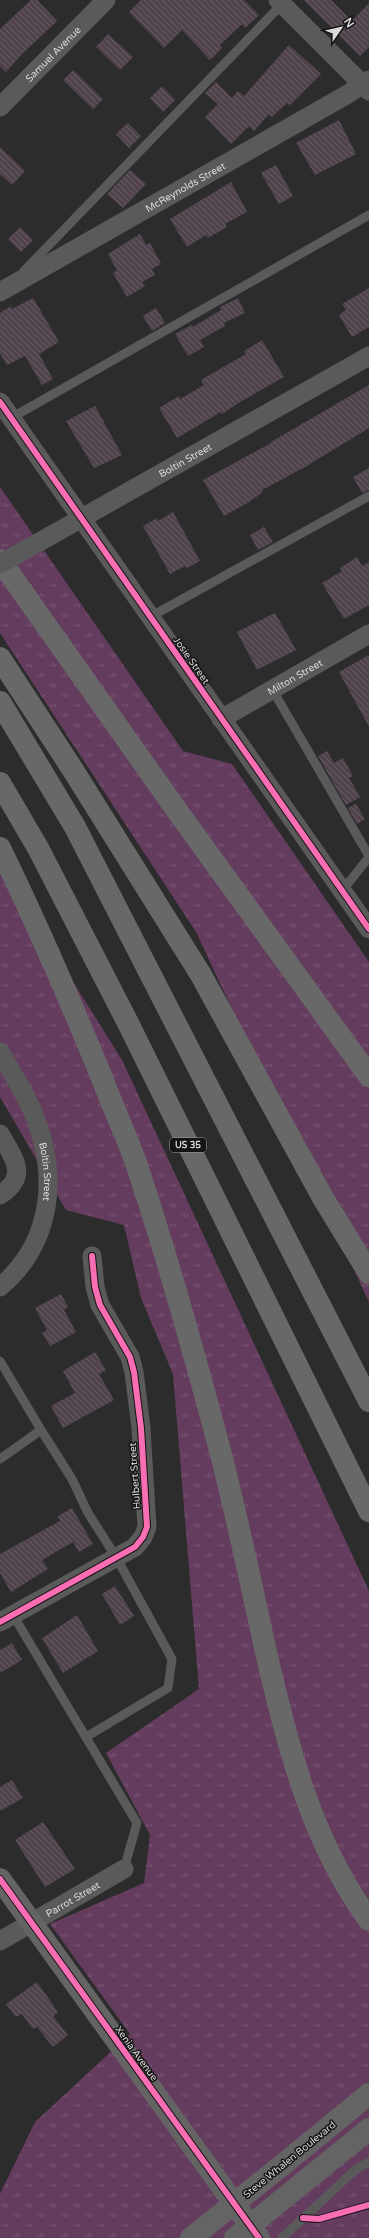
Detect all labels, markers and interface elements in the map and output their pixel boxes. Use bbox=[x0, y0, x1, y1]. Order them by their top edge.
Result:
north arrow bbox=[321, 8, 361, 48]
text: N bbox=[341, 15, 357, 30]
street label: Samuel Avenue bbox=[23, 24, 84, 85]
street label: McReynolds Street bbox=[144, 160, 228, 215]
street label: Boltin Street bbox=[157, 441, 214, 480]
street label: Josie Street bbox=[171, 635, 212, 687]
street label: Milton Street bbox=[265, 657, 325, 698]
road number: US 35 bbox=[170, 1138, 206, 1152]
street label: Boltin Street bbox=[36, 1141, 53, 1202]
street label: Hulbert Street bbox=[127, 1442, 143, 1510]
street label: Parrot Street bbox=[44, 1879, 103, 1920]
street label: Xenia Avenue bbox=[112, 2024, 160, 2084]
street label: Steve Whalen Boulevard bbox=[241, 2119, 338, 2201]

